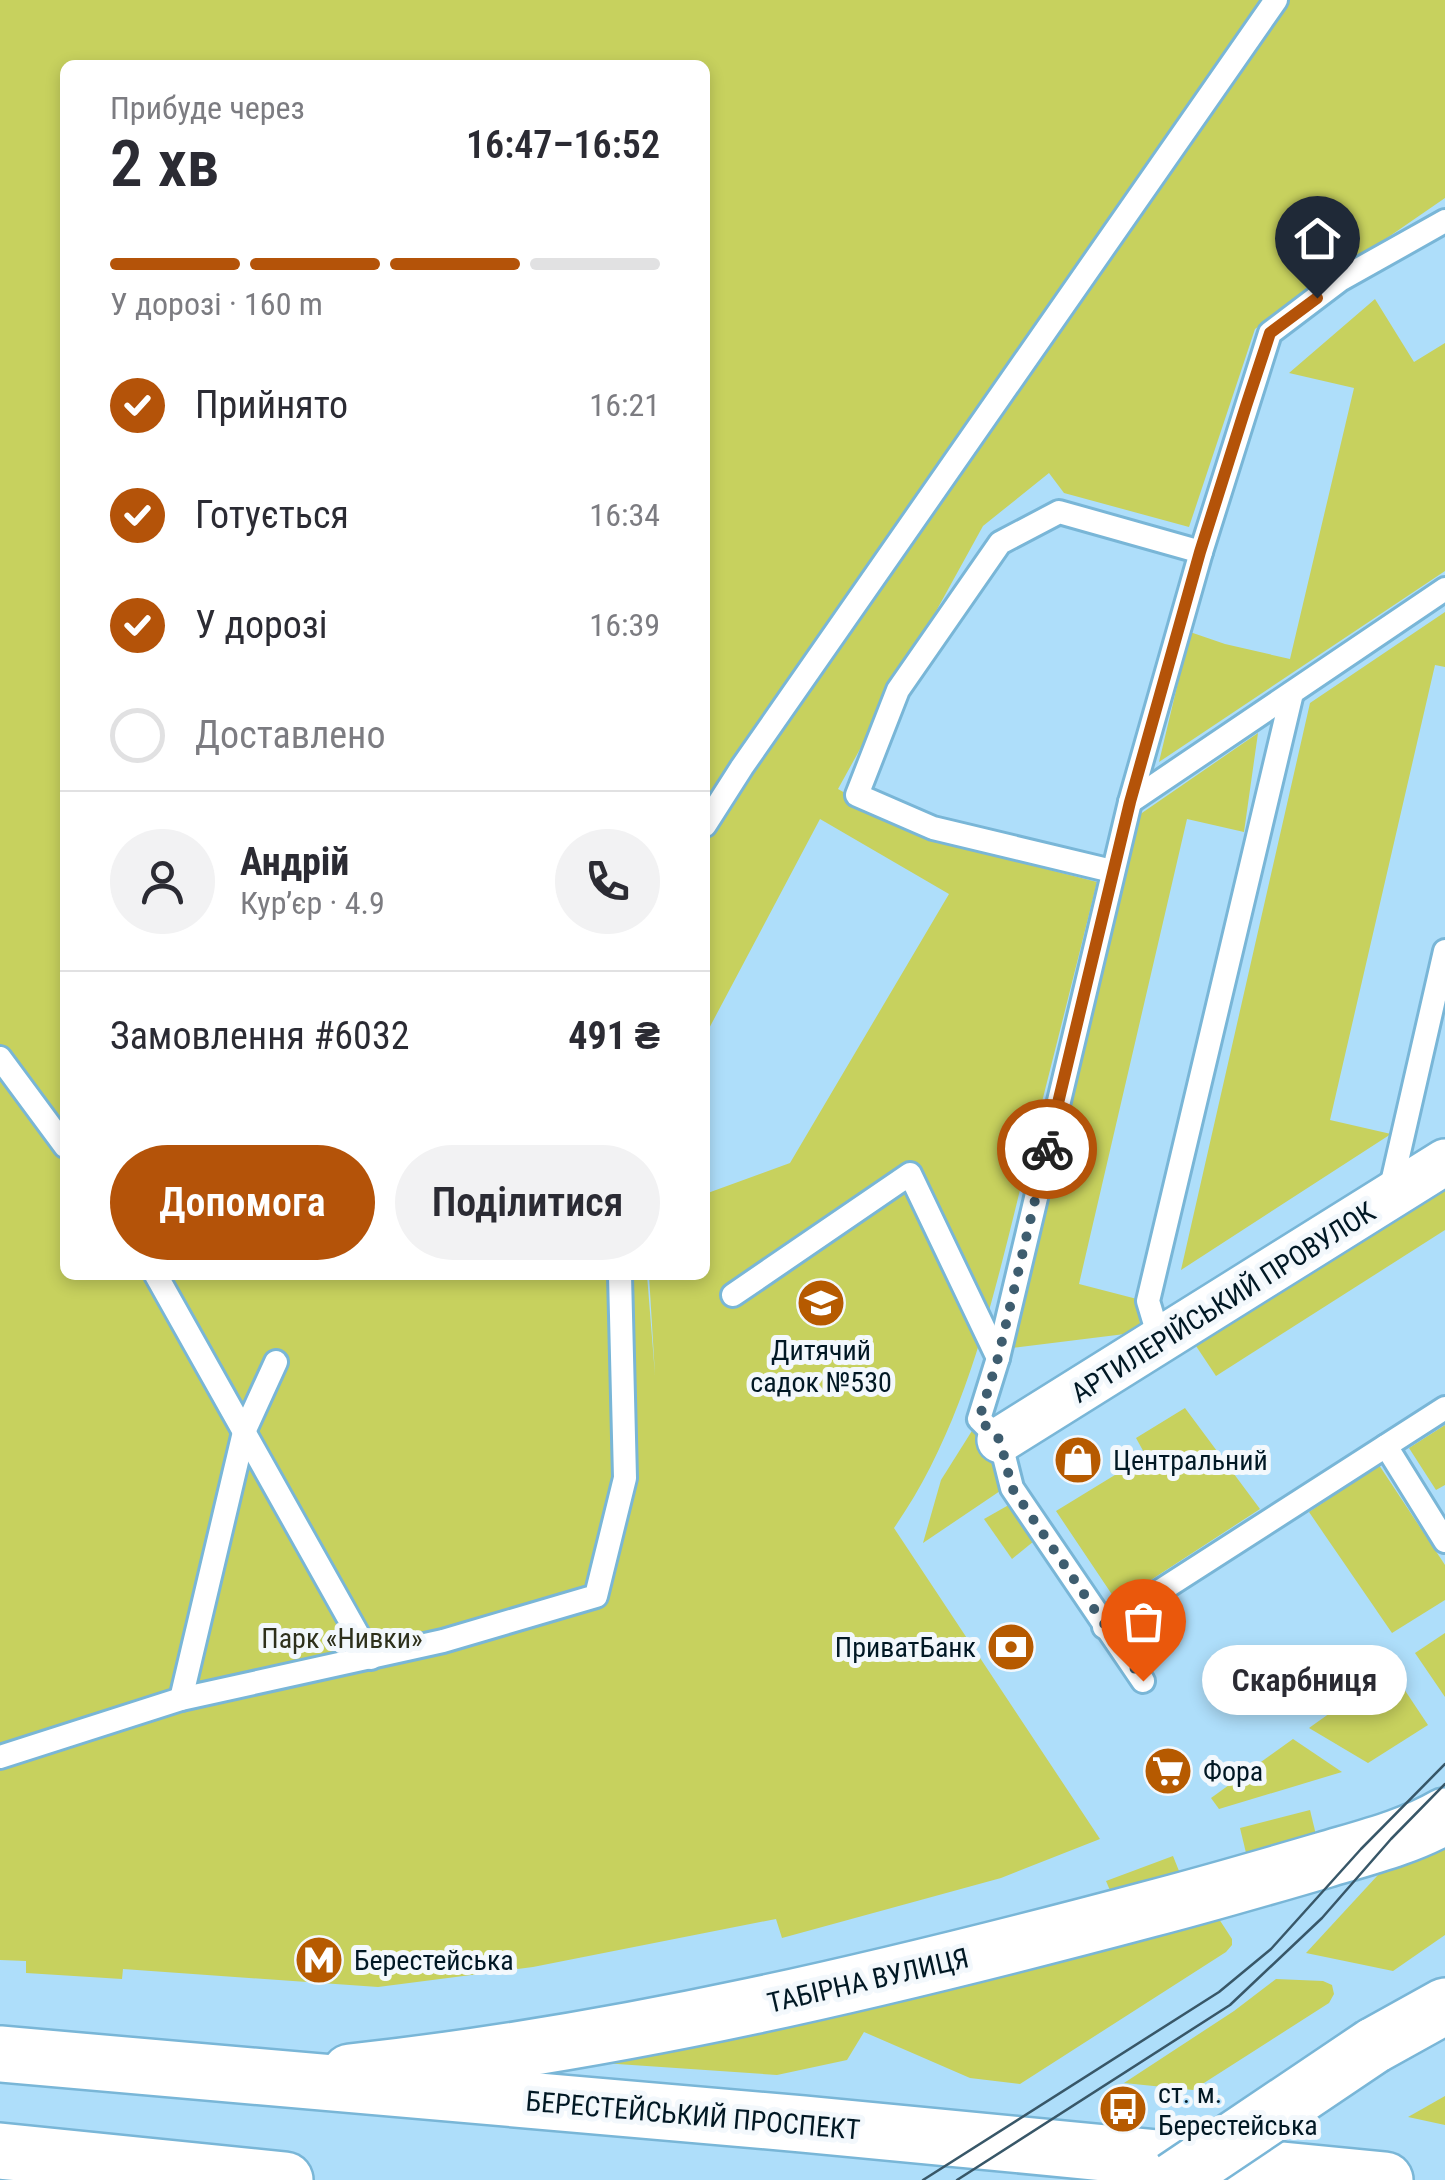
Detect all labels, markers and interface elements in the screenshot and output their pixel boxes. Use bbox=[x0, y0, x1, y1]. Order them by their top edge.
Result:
text: Прибуде через bbox=[110, 89, 305, 127]
text: 16:47–16:52 bbox=[466, 123, 660, 167]
text: 2 хв bbox=[110, 126, 219, 202]
pin bbox=[1275, 196, 1360, 299]
icon: home bbox=[1290, 211, 1345, 266]
text: У дорозі · 160 m bbox=[110, 285, 323, 323]
icon: check bbox=[110, 378, 165, 433]
text: Прийнято bbox=[195, 383, 348, 427]
text: 16:21 bbox=[589, 386, 660, 424]
icon: check bbox=[110, 488, 165, 543]
text: Готується bbox=[195, 493, 349, 537]
text: 16:34 bbox=[589, 496, 660, 534]
icon: check bbox=[110, 598, 165, 653]
text: У дорозі bbox=[195, 603, 328, 647]
text: 16:39 bbox=[589, 606, 660, 644]
text: Доставлено bbox=[195, 713, 386, 757]
button: person bbox=[110, 829, 215, 934]
button: phone bbox=[555, 829, 660, 934]
text: Андрій bbox=[240, 840, 349, 884]
text: Кур’єр · 4.9 bbox=[240, 884, 385, 922]
text: Замовлення #6032 bbox=[110, 1014, 409, 1058]
text: 491 ₴ bbox=[568, 1014, 660, 1058]
courier bbox=[997, 1099, 1097, 1199]
icon: bike bbox=[1020, 1122, 1075, 1177]
button: Допомога bbox=[110, 1145, 375, 1260]
button: Поділитися bbox=[395, 1145, 660, 1260]
street label: АРТИЛЕРІЙСЬКИЙ ПРОВУЛОК bbox=[1065, 1195, 1382, 1410]
school or university icon: Дитячий садок №530 bbox=[795, 1277, 847, 1329]
place label: Дитячий садок №530 bbox=[750, 1334, 892, 1399]
shop icon: Центральний bbox=[1052, 1434, 1104, 1486]
place label: Центральний bbox=[1113, 1444, 1268, 1477]
pin bbox=[1101, 1579, 1186, 1682]
icon: bag bbox=[1116, 1594, 1171, 1649]
bank icon: ПриватБанк bbox=[985, 1621, 1037, 1673]
park label: Парк «Нивки» bbox=[261, 1622, 423, 1655]
place label: ПриватБанк bbox=[835, 1631, 976, 1664]
callout: Скарбниця bbox=[1203, 1646, 1408, 1716]
text: Скарбниця bbox=[1231, 1661, 1378, 1699]
supermarket icon: Фора bbox=[1142, 1745, 1194, 1797]
place label: Фора bbox=[1203, 1755, 1263, 1788]
metro station icon: Берестейська bbox=[293, 1934, 345, 1986]
street label: ТАБІРНА ВУЛИЦЯ bbox=[764, 1941, 972, 2020]
place label: Берестейська bbox=[354, 1944, 514, 1977]
place label: ст. м. Берестейська bbox=[1158, 2077, 1318, 2142]
bus stop icon: ст. м. Берестейська bbox=[1097, 2083, 1149, 2135]
street label: БЕРЕСТЕЙСЬКИЙ ПРОСПЕКТ bbox=[524, 2084, 861, 2147]

